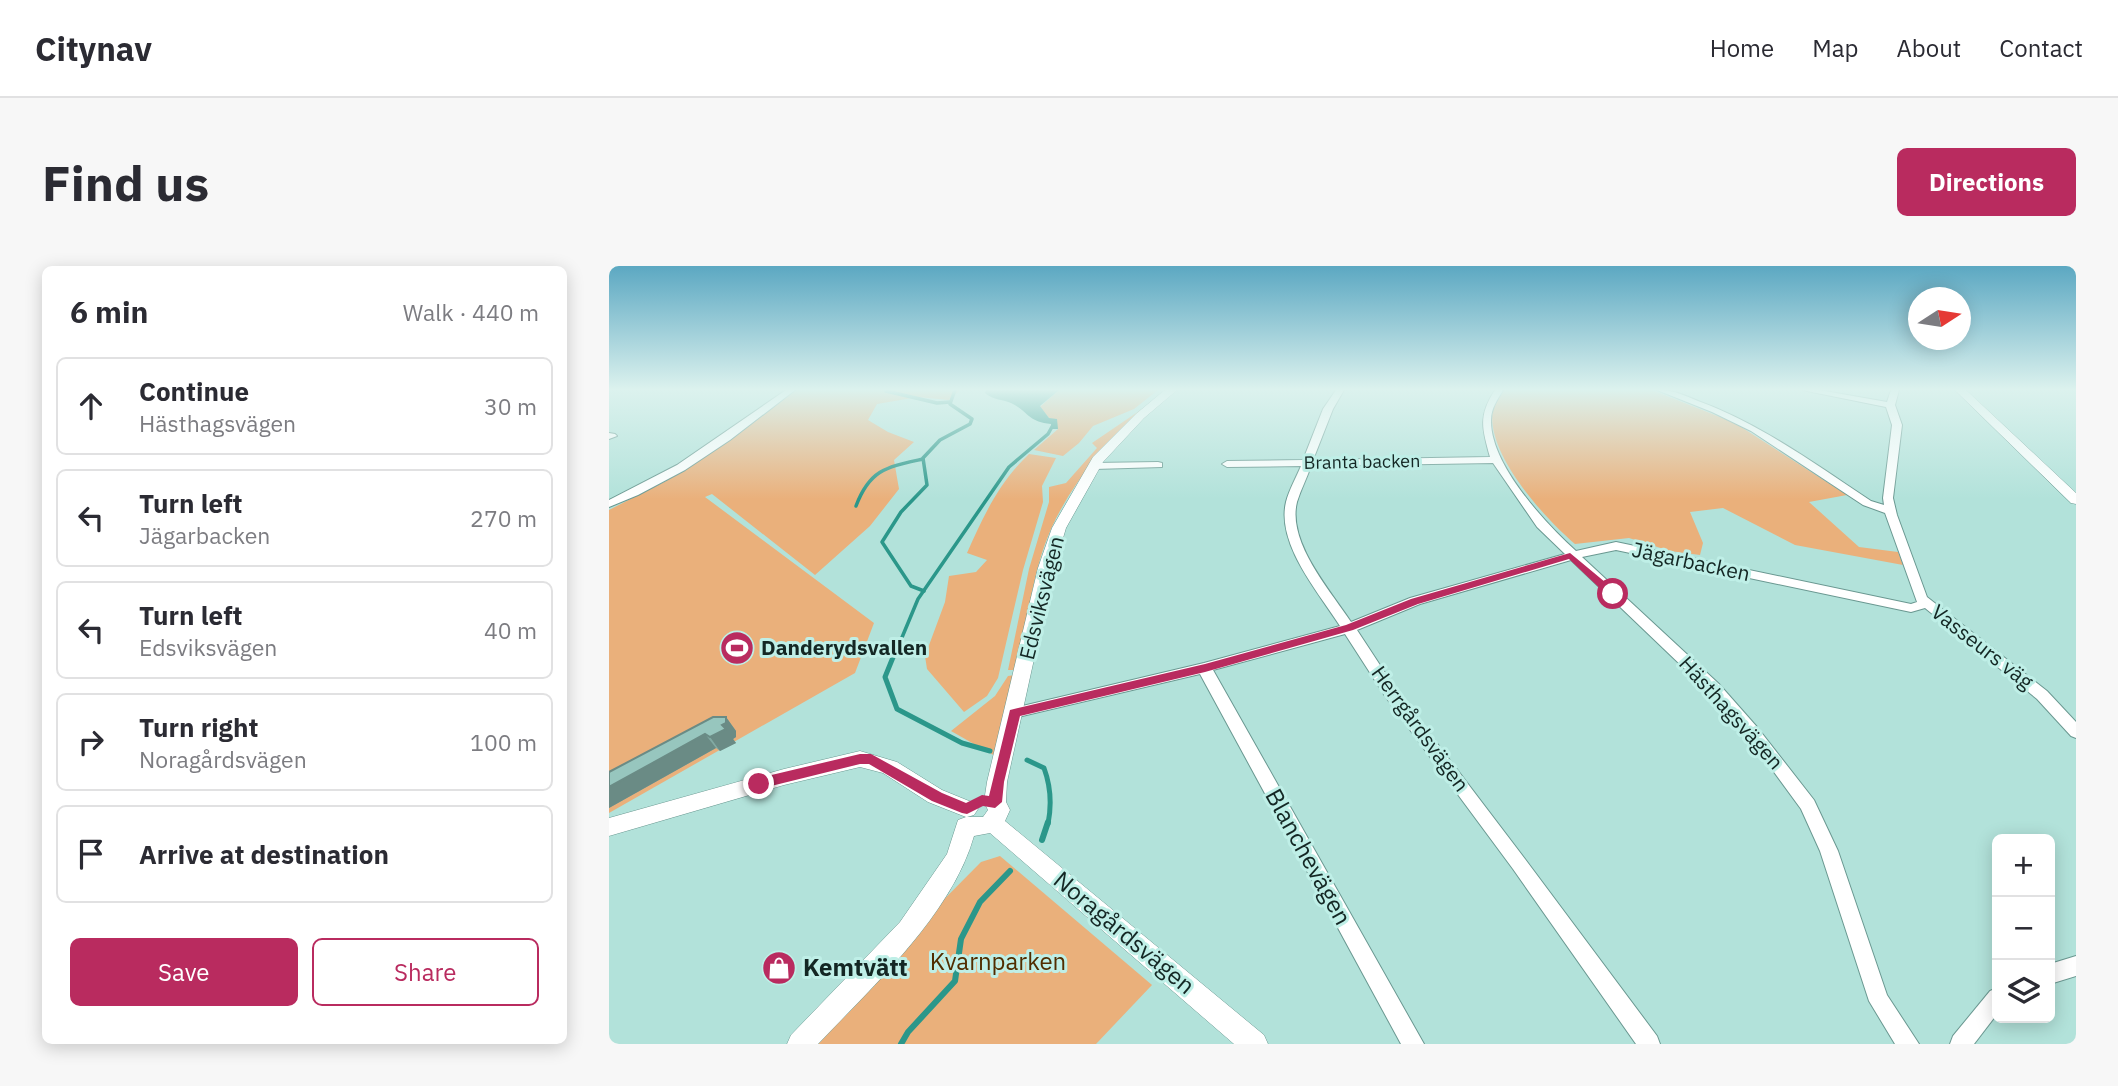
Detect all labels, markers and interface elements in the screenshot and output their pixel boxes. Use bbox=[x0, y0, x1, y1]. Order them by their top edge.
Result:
text: Citynav bbox=[35, 27, 152, 70]
text: Home bbox=[1710, 32, 1774, 64]
text: Map bbox=[1812, 32, 1858, 64]
text: About bbox=[1896, 32, 1961, 64]
text: Contact bbox=[1999, 32, 2083, 64]
button: Directions bbox=[1897, 148, 2076, 216]
text: Find us bbox=[42, 151, 209, 214]
north arrow bbox=[1908, 287, 1971, 350]
text: 6 min bbox=[70, 292, 148, 331]
text: Walk · 440 m bbox=[403, 297, 539, 327]
text: Continue bbox=[139, 374, 249, 408]
icon: ahead bbox=[72, 387, 110, 425]
text: 30 m bbox=[484, 391, 537, 421]
text: Hästhagsvägen bbox=[139, 408, 296, 438]
street label: Branta backen bbox=[1303, 449, 1421, 474]
text: Turn left bbox=[139, 486, 242, 520]
icon: left bbox=[72, 499, 110, 537]
text: 270 m bbox=[470, 503, 537, 533]
text: Jägarbacken bbox=[139, 520, 270, 550]
street label: Edsviksvägen bbox=[1012, 533, 1070, 662]
street label: Jägarbacken bbox=[1630, 535, 1753, 587]
route start bbox=[1597, 578, 1628, 609]
street label: Vasseurs väg bbox=[1926, 597, 2040, 695]
text: Turn left bbox=[139, 598, 242, 632]
icon: left bbox=[72, 611, 110, 649]
text: 40 m bbox=[484, 615, 537, 645]
sports icon: Danderydsvallen bbox=[718, 629, 756, 667]
text: Edsviksvägen bbox=[139, 632, 277, 662]
place label: Danderydsvallen bbox=[761, 633, 927, 661]
street label: Hästhagsvägen bbox=[1673, 650, 1790, 775]
street label: Herrgårdsvägen bbox=[1366, 660, 1476, 797]
text: Turn right bbox=[139, 710, 258, 744]
icon: right bbox=[72, 723, 110, 761]
text: 100 m bbox=[470, 727, 537, 757]
text: Noragårdsvägen bbox=[139, 744, 307, 774]
route end bbox=[743, 768, 774, 799]
street label: Blanchevägen bbox=[1258, 783, 1359, 930]
map controls bbox=[1992, 834, 2055, 1023]
button: + bbox=[1992, 834, 2055, 897]
icon: arrive bbox=[72, 835, 110, 873]
text: Arrive at destination bbox=[139, 837, 389, 871]
street label: Noragårdsvägen bbox=[1047, 864, 1202, 1001]
button: − bbox=[1992, 897, 2055, 960]
button: Save bbox=[70, 938, 298, 1006]
button: Share bbox=[312, 938, 539, 1006]
park label: Kvarnparken bbox=[930, 945, 1066, 977]
shop icon: Kemtvätt bbox=[760, 949, 798, 987]
place label: Kemtvätt bbox=[803, 951, 908, 983]
button: layers bbox=[1992, 960, 2055, 1023]

